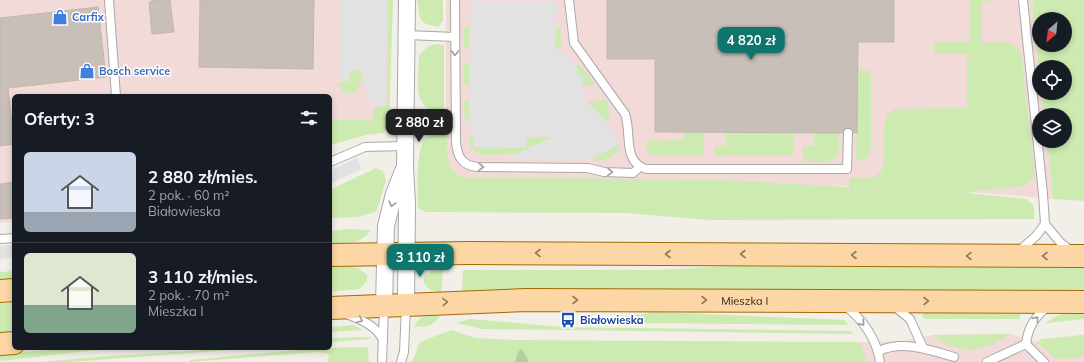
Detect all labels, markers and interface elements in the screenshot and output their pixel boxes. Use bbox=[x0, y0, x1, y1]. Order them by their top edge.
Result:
shop icon: Carfix bbox=[51, 8, 69, 26]
place label: Carfix bbox=[72, 10, 105, 24]
north arrow bbox=[1032, 12, 1072, 52]
map controls bbox=[1032, 12, 1072, 148]
pin: 4 820 zł bbox=[710, 27, 792, 61]
text: 4 820 zł bbox=[727, 32, 775, 48]
one-way arrow bbox=[451, 50, 459, 56]
button: locate bbox=[1032, 60, 1072, 100]
shop icon: Bosch service bbox=[78, 62, 96, 80]
place label: Bosch service bbox=[99, 64, 170, 78]
icon: filters bbox=[298, 107, 320, 129]
text: Oferty: 3 bbox=[24, 108, 95, 129]
button: layers bbox=[1032, 108, 1072, 148]
pin: 2 880 zł bbox=[378, 109, 460, 143]
text: 2 880 zł bbox=[395, 114, 443, 130]
one-way arrow bbox=[478, 163, 484, 172]
text: 2 880 zł/mies. bbox=[148, 166, 258, 187]
icon: home bbox=[56, 168, 104, 216]
one-way arrow bbox=[607, 168, 613, 176]
text: 2 pok. · 60 m² bbox=[148, 187, 229, 203]
one-way arrow bbox=[388, 201, 396, 207]
text: Białowieska bbox=[148, 203, 221, 219]
pin: 3 110 zł bbox=[379, 244, 461, 278]
text: 3 110 zł bbox=[396, 249, 444, 265]
one-way arrow bbox=[535, 249, 541, 257]
one-way arrow bbox=[665, 250, 671, 258]
one-way arrow bbox=[740, 250, 746, 258]
one-way arrow bbox=[851, 251, 857, 259]
one-way arrow bbox=[966, 252, 972, 260]
one-way arrow bbox=[1042, 252, 1048, 260]
text: 3 110 zł/mies. bbox=[148, 266, 258, 287]
icon: home bbox=[56, 269, 104, 317]
text: 2 pok. · 70 m² bbox=[148, 287, 229, 303]
street label: Mieszka I bbox=[721, 294, 768, 308]
one-way arrow bbox=[572, 296, 578, 304]
one-way arrow bbox=[701, 296, 707, 304]
one-way arrow bbox=[923, 297, 929, 305]
one-way arrow bbox=[442, 298, 448, 306]
text: Mieszka I bbox=[148, 303, 204, 319]
bus stop icon: Białowieska bbox=[559, 311, 577, 329]
place label: Białowieska bbox=[580, 313, 644, 327]
one-way arrow bbox=[356, 315, 363, 323]
one-way arrow bbox=[1031, 316, 1038, 323]
one-way arrow bbox=[857, 318, 864, 326]

